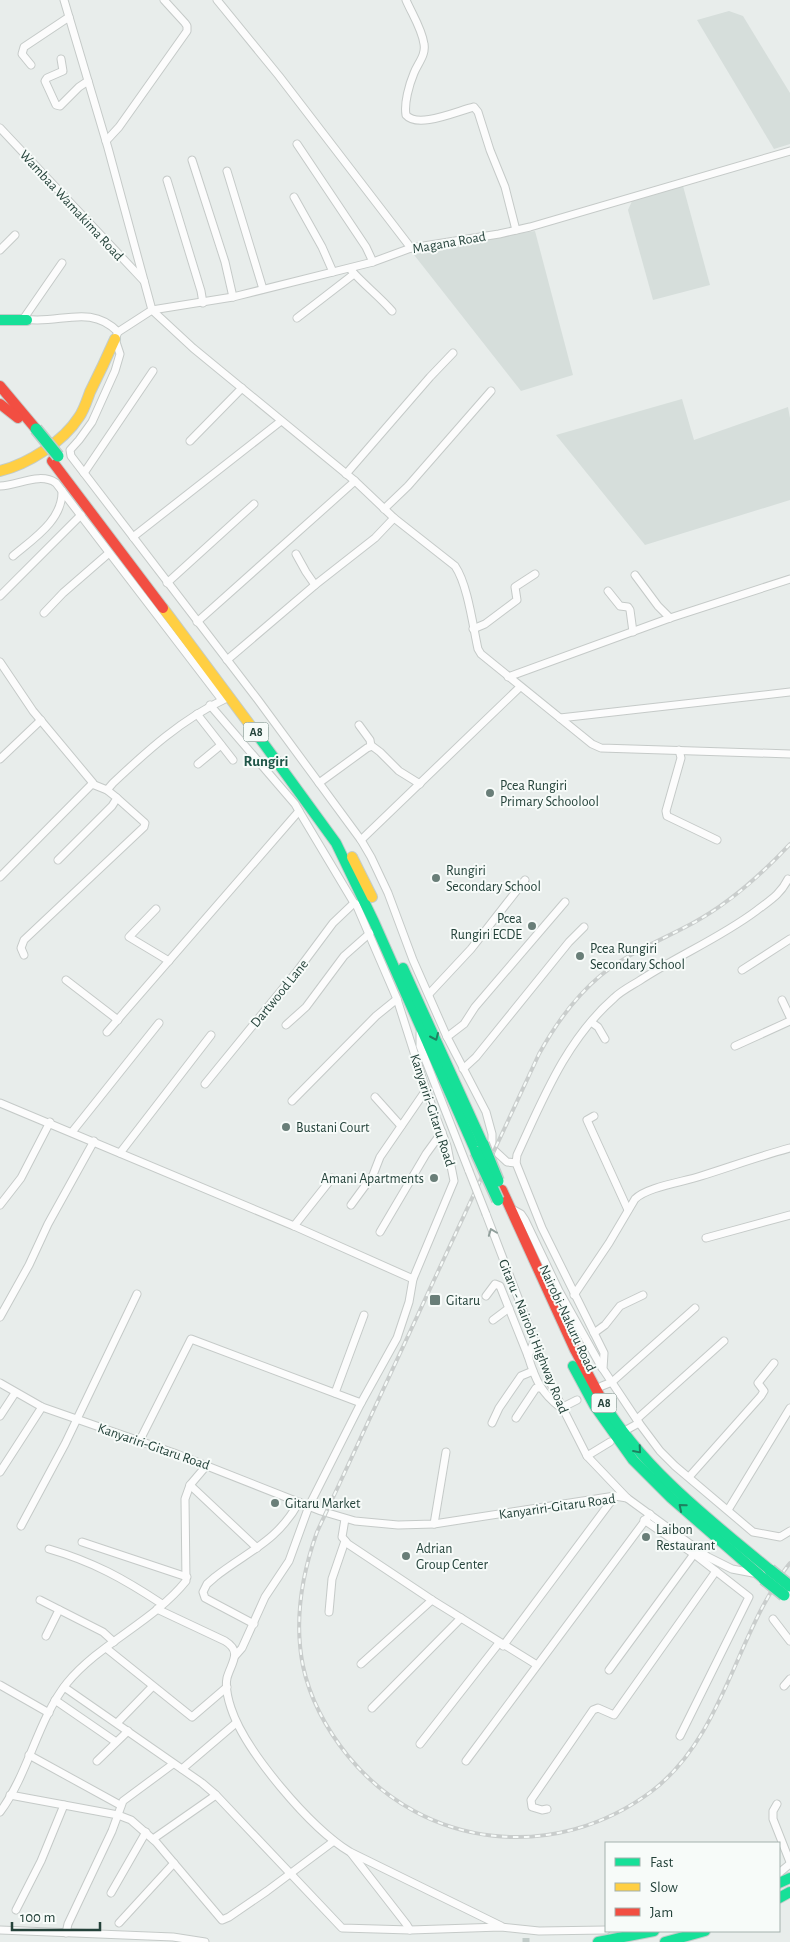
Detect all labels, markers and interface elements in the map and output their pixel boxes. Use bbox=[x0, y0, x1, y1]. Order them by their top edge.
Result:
street label: Wambaa Wamakima Road bbox=[17, 148, 126, 264]
street label: Magana Road bbox=[411, 230, 487, 256]
road number: A8 bbox=[244, 722, 268, 742]
district label: Rungiri bbox=[244, 754, 288, 769]
place label: Pcea Rungiri Primary Schoolool bbox=[500, 779, 599, 809]
marker: Pcea Rungiri Primary Schoolool bbox=[484, 787, 496, 799]
place label: Rungiri Secondary School bbox=[446, 864, 541, 894]
marker: Rungiri Secondary School bbox=[430, 872, 442, 884]
place label: Pcea Rungiri ECDE bbox=[450, 912, 523, 942]
marker: Pcea Rungiri ECDE bbox=[526, 920, 538, 932]
place label: Pcea Rungiri Secondary School bbox=[590, 942, 685, 972]
marker: Pcea Rungiri Secondary School bbox=[574, 950, 586, 962]
street label: Dartwood Lane bbox=[248, 957, 311, 1030]
one-way arrow bbox=[428, 1032, 439, 1041]
street label: Kanyariri-Gitaru Road bbox=[407, 1052, 457, 1168]
marker: Bustani Court bbox=[280, 1121, 292, 1133]
place label: Bustani Court bbox=[296, 1121, 370, 1135]
place label: Amani Apartments bbox=[321, 1172, 424, 1186]
marker: Amani Apartments bbox=[428, 1172, 440, 1184]
one-way arrow bbox=[488, 1228, 499, 1237]
street label: Gitaru - Nairobi Highway Road bbox=[496, 1257, 570, 1415]
street label: Nairobi-Nakuru Road bbox=[536, 1263, 598, 1374]
marker: Gitaru bbox=[428, 1293, 442, 1307]
place label: Gitaru bbox=[446, 1294, 480, 1308]
road number: A8 bbox=[592, 1394, 616, 1412]
street label: Kanyariri-Gitaru Road bbox=[96, 1421, 211, 1473]
one-way arrow bbox=[632, 1444, 641, 1453]
street label: Kanyariri-Gitaru Road bbox=[498, 1492, 616, 1522]
marker: Gitaru Market bbox=[269, 1497, 281, 1509]
place label: Gitaru Market bbox=[285, 1497, 361, 1511]
one-way arrow bbox=[678, 1504, 687, 1513]
place label: Laibon Restaurant bbox=[656, 1523, 716, 1553]
marker: Laibon Restaurant bbox=[640, 1531, 652, 1543]
place label: Adrian Group Center bbox=[416, 1542, 488, 1572]
marker: Adrian Group Center bbox=[400, 1550, 412, 1562]
legend bbox=[605, 1842, 780, 1932]
text: Fast bbox=[650, 1855, 674, 1870]
text: Slow bbox=[650, 1880, 678, 1895]
scale bar bbox=[12, 1900, 100, 1932]
text: Jam bbox=[650, 1905, 673, 1920]
text: 100 m bbox=[20, 1910, 55, 1925]

